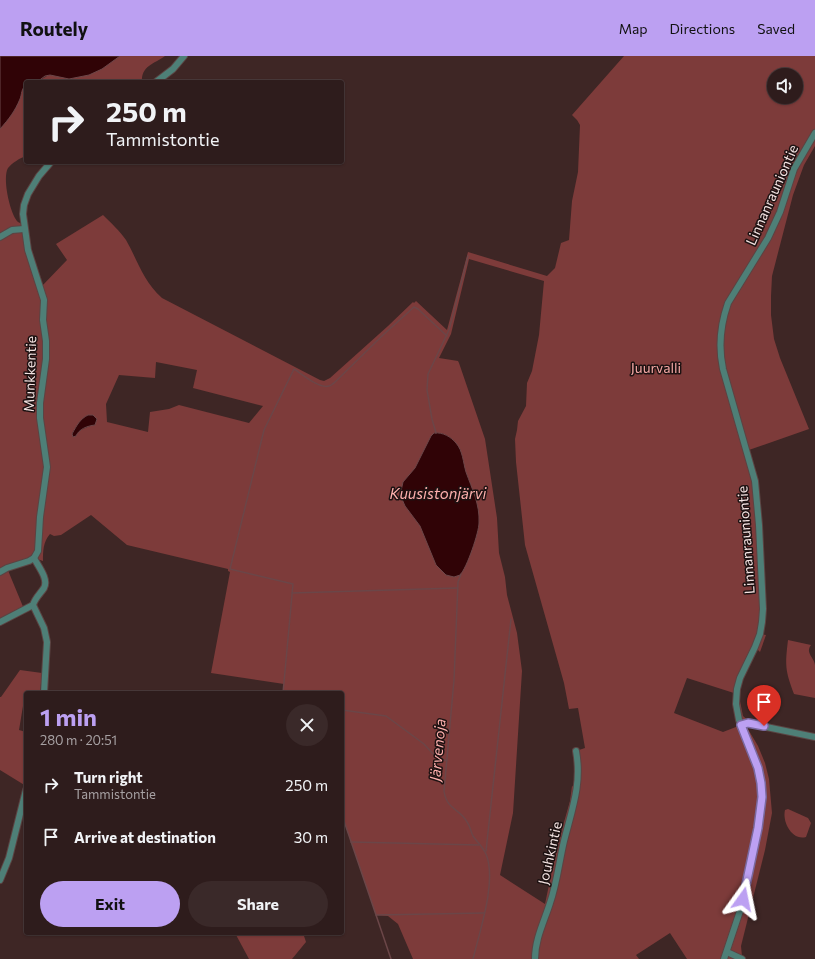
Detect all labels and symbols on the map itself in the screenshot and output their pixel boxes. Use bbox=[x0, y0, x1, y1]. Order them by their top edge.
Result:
street label: Linnanrauniontie bbox=[742, 142, 801, 248]
street label: Munkkentie bbox=[20, 336, 39, 412]
park label: Juurvalli bbox=[631, 359, 681, 376]
water label: Kuusistonjärvi bbox=[390, 484, 488, 502]
street label: Linnanrauniontie bbox=[733, 485, 758, 595]
pin bbox=[747, 685, 781, 726]
water label: Järvenoja bbox=[425, 718, 449, 784]
street label: Jouhkintie bbox=[534, 820, 565, 886]
position arrow bbox=[722, 878, 764, 920]

